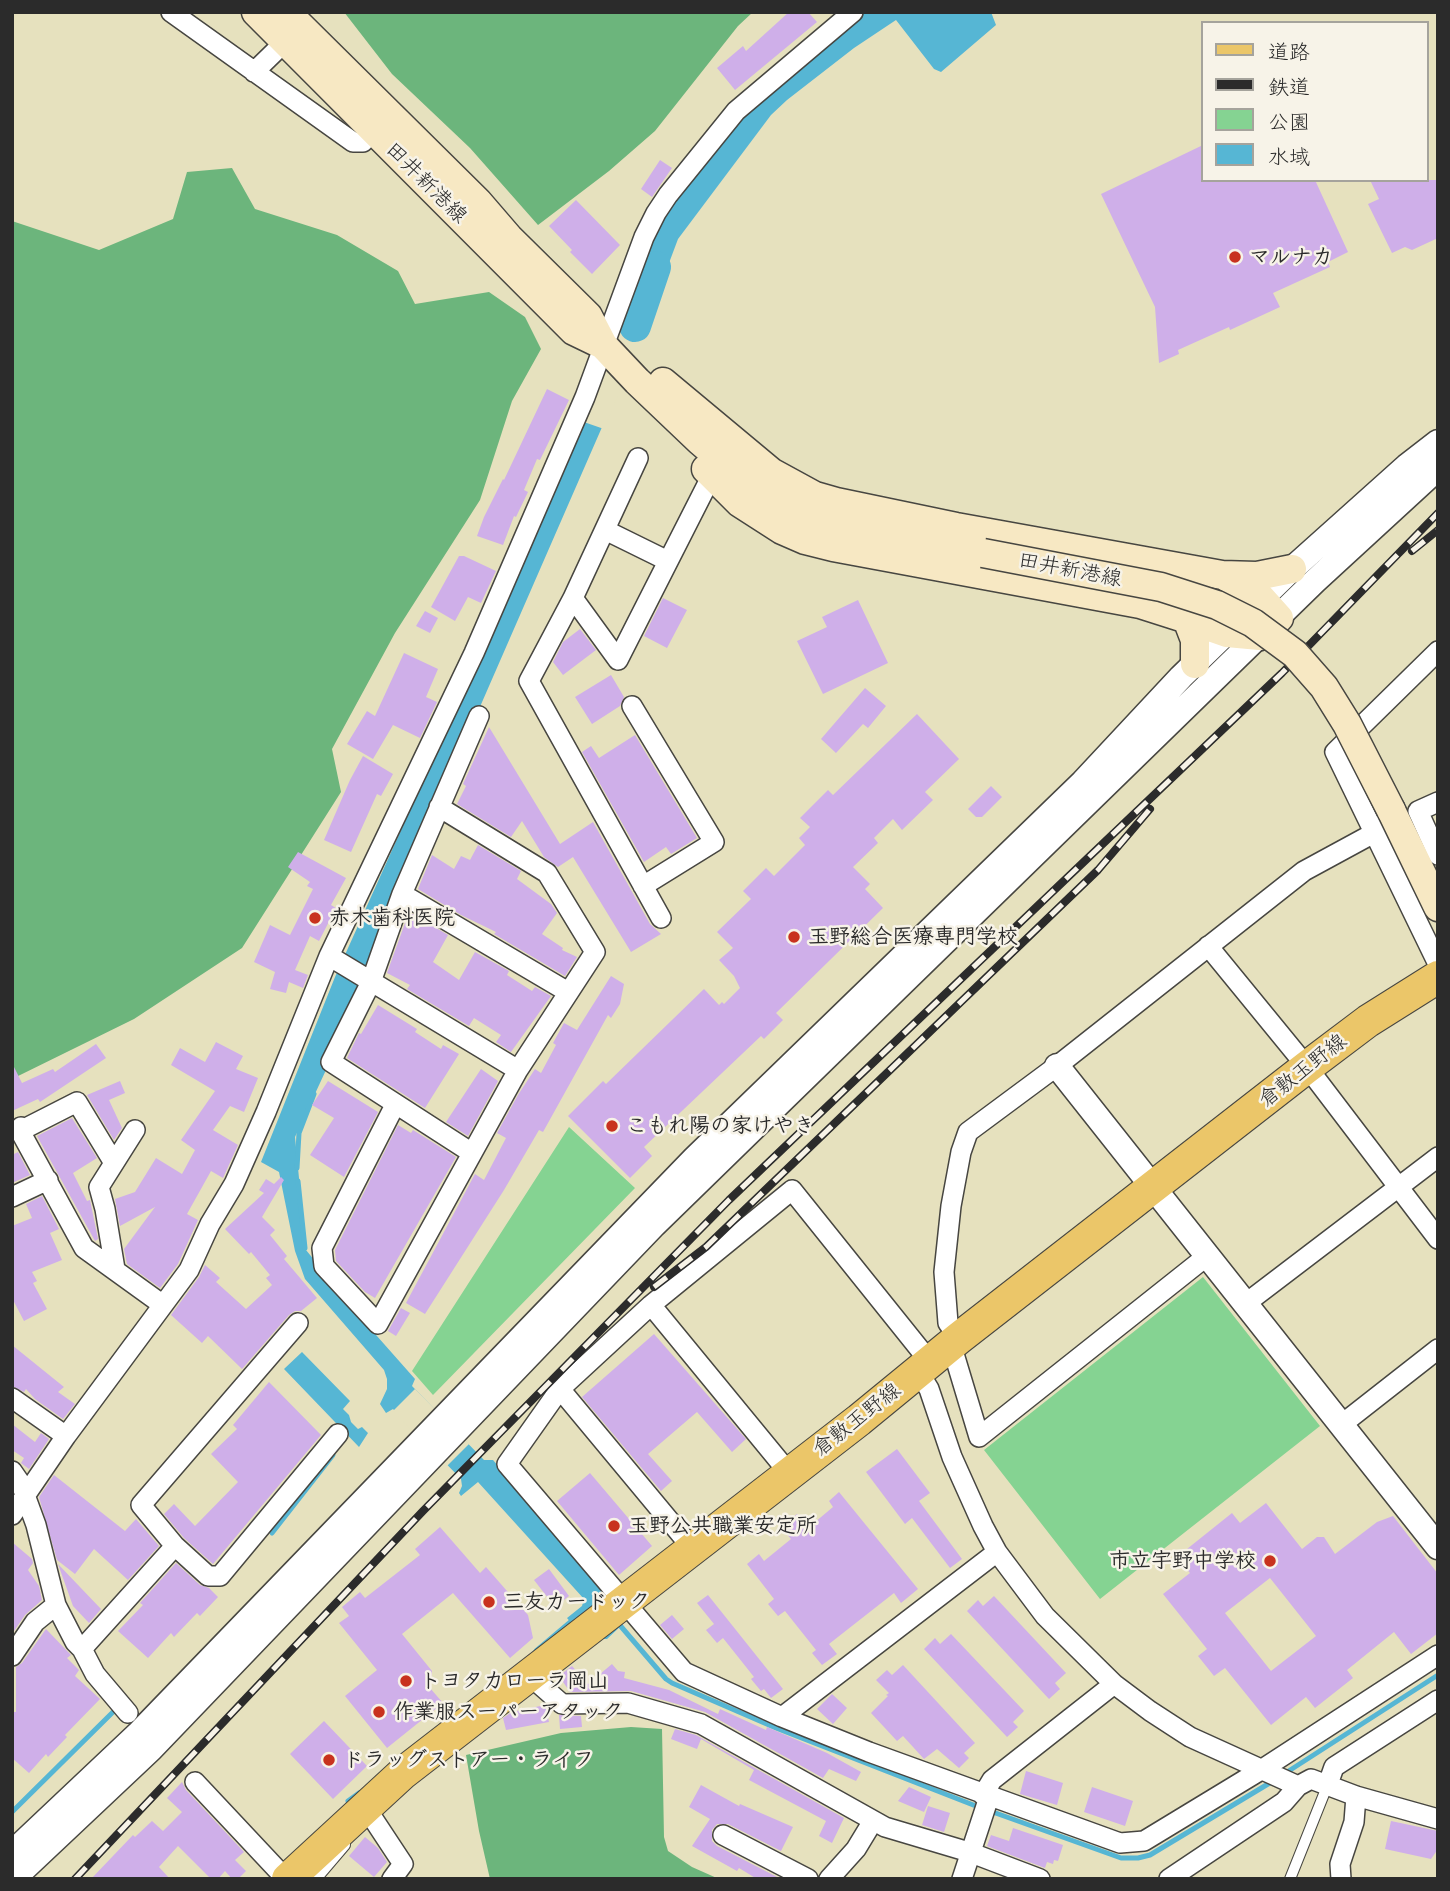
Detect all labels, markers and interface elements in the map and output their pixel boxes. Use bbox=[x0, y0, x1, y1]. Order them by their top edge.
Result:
legend bbox=[1202, 21, 1429, 182]
text: 道路 bbox=[1268, 34, 1310, 66]
text: 鉄道 bbox=[1268, 69, 1310, 101]
text: 公園 bbox=[1268, 104, 1310, 136]
street label: 田井新港線 bbox=[380, 137, 472, 229]
text: 水域 bbox=[1268, 139, 1310, 171]
place label: マルナカ bbox=[1249, 244, 1333, 270]
marker: マルナカ bbox=[1227, 249, 1243, 265]
street label: 田井新港線 bbox=[1016, 548, 1124, 592]
place label: 赤木歯科医院 bbox=[329, 905, 455, 931]
marker: 赤木歯科医院 bbox=[307, 910, 323, 926]
place label: 玉野総合医療専門学校 bbox=[808, 924, 1018, 950]
marker: 玉野総合医療専門学校 bbox=[786, 929, 802, 945]
street label: 倉敷玉野線 bbox=[1254, 1029, 1352, 1113]
place label: こもれ陽の家けやき bbox=[626, 1113, 815, 1139]
marker: こもれ陽の家けやき bbox=[604, 1118, 620, 1134]
street label: 倉敷玉野線 bbox=[808, 1378, 906, 1462]
place label: 玉野公共職業安定所 bbox=[628, 1513, 817, 1539]
marker: 玉野公共職業安定所 bbox=[606, 1518, 622, 1534]
place label: 市立宇野中学校 bbox=[1109, 1548, 1256, 1574]
marker: 市立宇野中学校 bbox=[1262, 1553, 1278, 1569]
place label: 三友カードック bbox=[503, 1589, 650, 1615]
marker: 三友カードック bbox=[481, 1594, 497, 1610]
place label: トヨタカローラ岡山 bbox=[420, 1668, 609, 1694]
marker: トヨタカローラ岡山 bbox=[398, 1673, 414, 1689]
place label: 作業服スーパーアタック bbox=[393, 1699, 623, 1725]
marker: 作業服スーパーアタック bbox=[371, 1704, 387, 1720]
place label: ドラッグストアー・ライフ bbox=[343, 1747, 594, 1773]
marker: ドラッグストアー・ライフ bbox=[321, 1752, 337, 1768]

